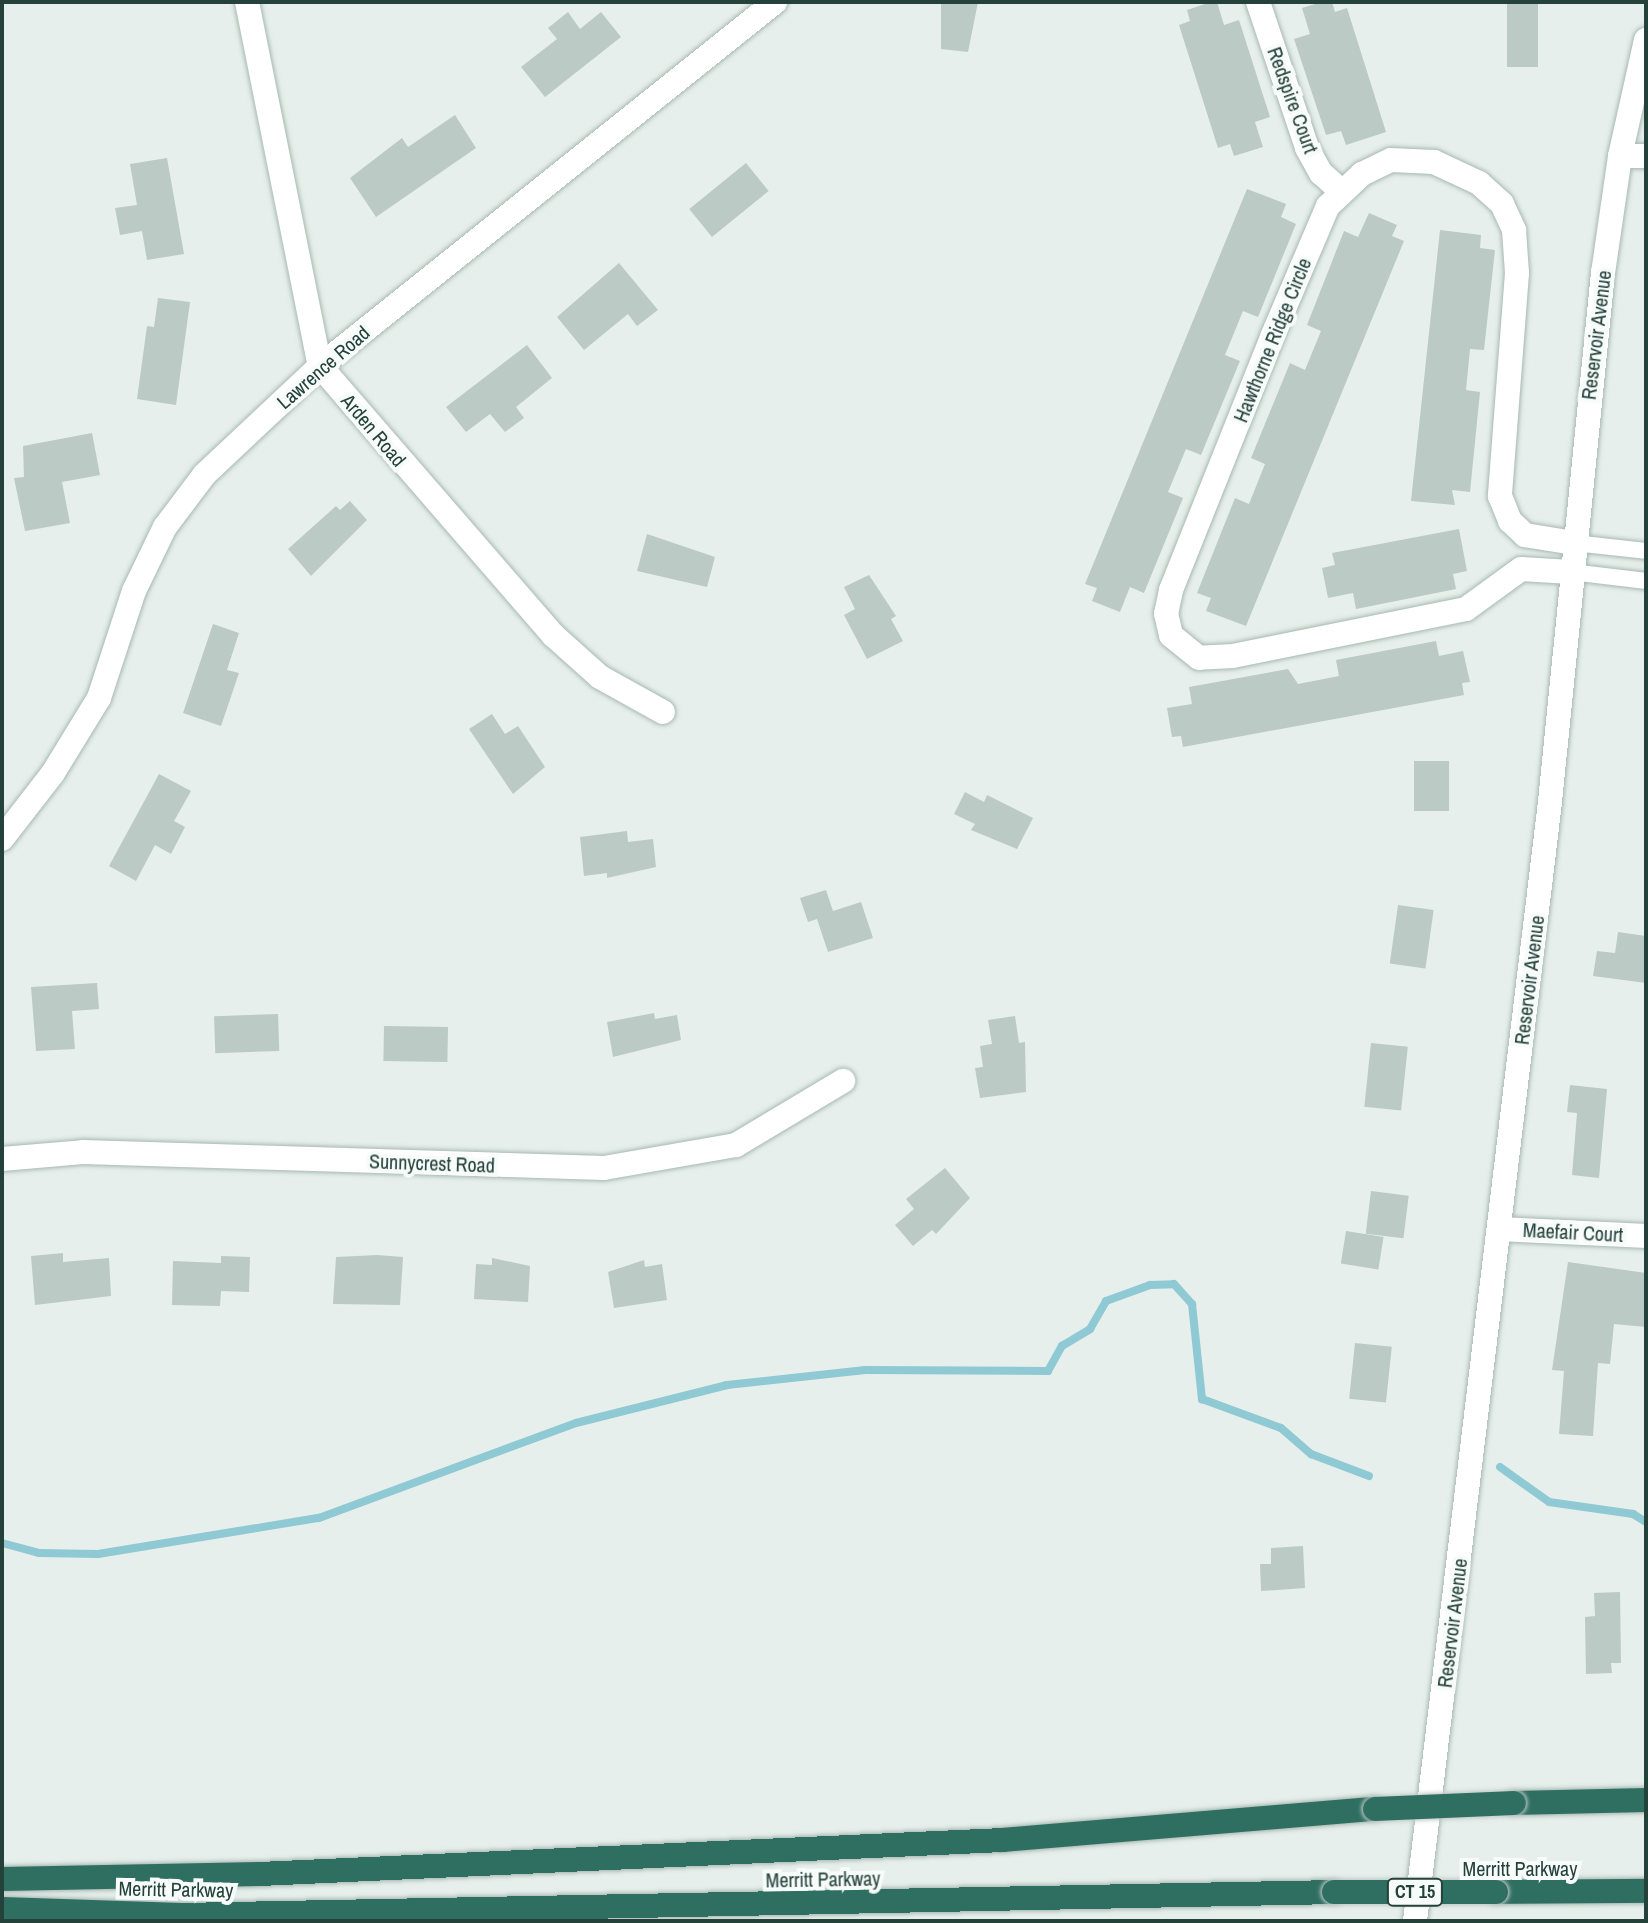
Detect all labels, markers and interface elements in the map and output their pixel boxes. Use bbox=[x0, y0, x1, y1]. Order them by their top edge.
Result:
street label: Redspire Court bbox=[1263, 44, 1323, 156]
street label: Hawthorne Ridge Circle bbox=[1228, 254, 1316, 426]
street label: Reservoir Avenue bbox=[1576, 269, 1616, 401]
street label: Lawrence Road bbox=[272, 320, 374, 414]
street label: Arden Road bbox=[337, 389, 411, 471]
street label: Reservoir Avenue bbox=[1509, 914, 1549, 1046]
street label: Sunnycrest Road bbox=[369, 1149, 495, 1177]
street label: Maefair Court bbox=[1522, 1217, 1624, 1247]
street label: Reservoir Avenue bbox=[1432, 1557, 1472, 1689]
street label: Merritt Parkway bbox=[1463, 1856, 1577, 1880]
street label: Merritt Parkway bbox=[765, 1866, 881, 1892]
street label: Merritt Parkway bbox=[118, 1876, 234, 1902]
road number: CT 15 bbox=[1385, 1878, 1445, 1906]

